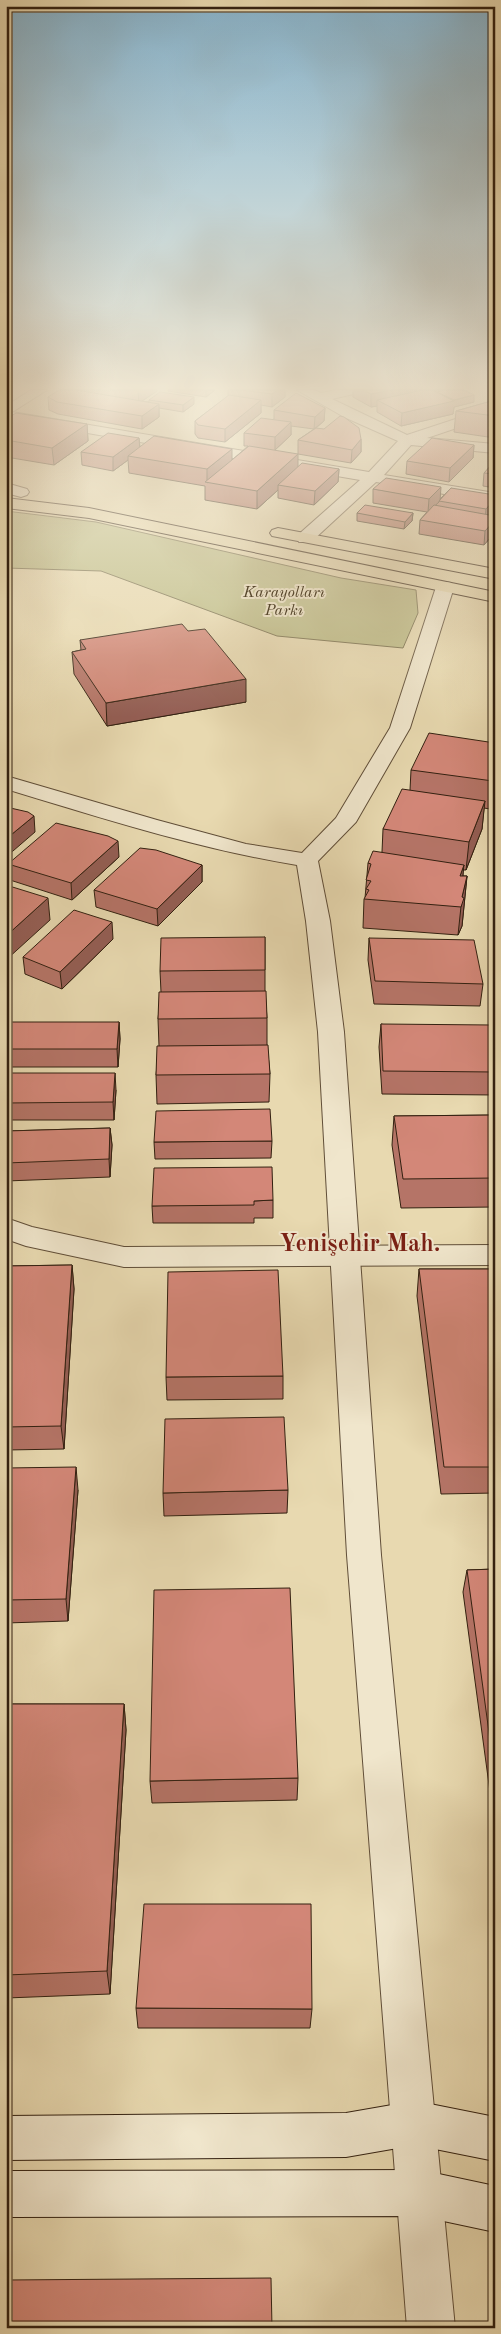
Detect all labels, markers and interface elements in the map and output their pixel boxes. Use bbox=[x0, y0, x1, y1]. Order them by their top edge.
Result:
park label: Karayolları Parkı bbox=[242, 585, 325, 619]
district label: Yenişehir Mah. bbox=[280, 1233, 440, 1257]

